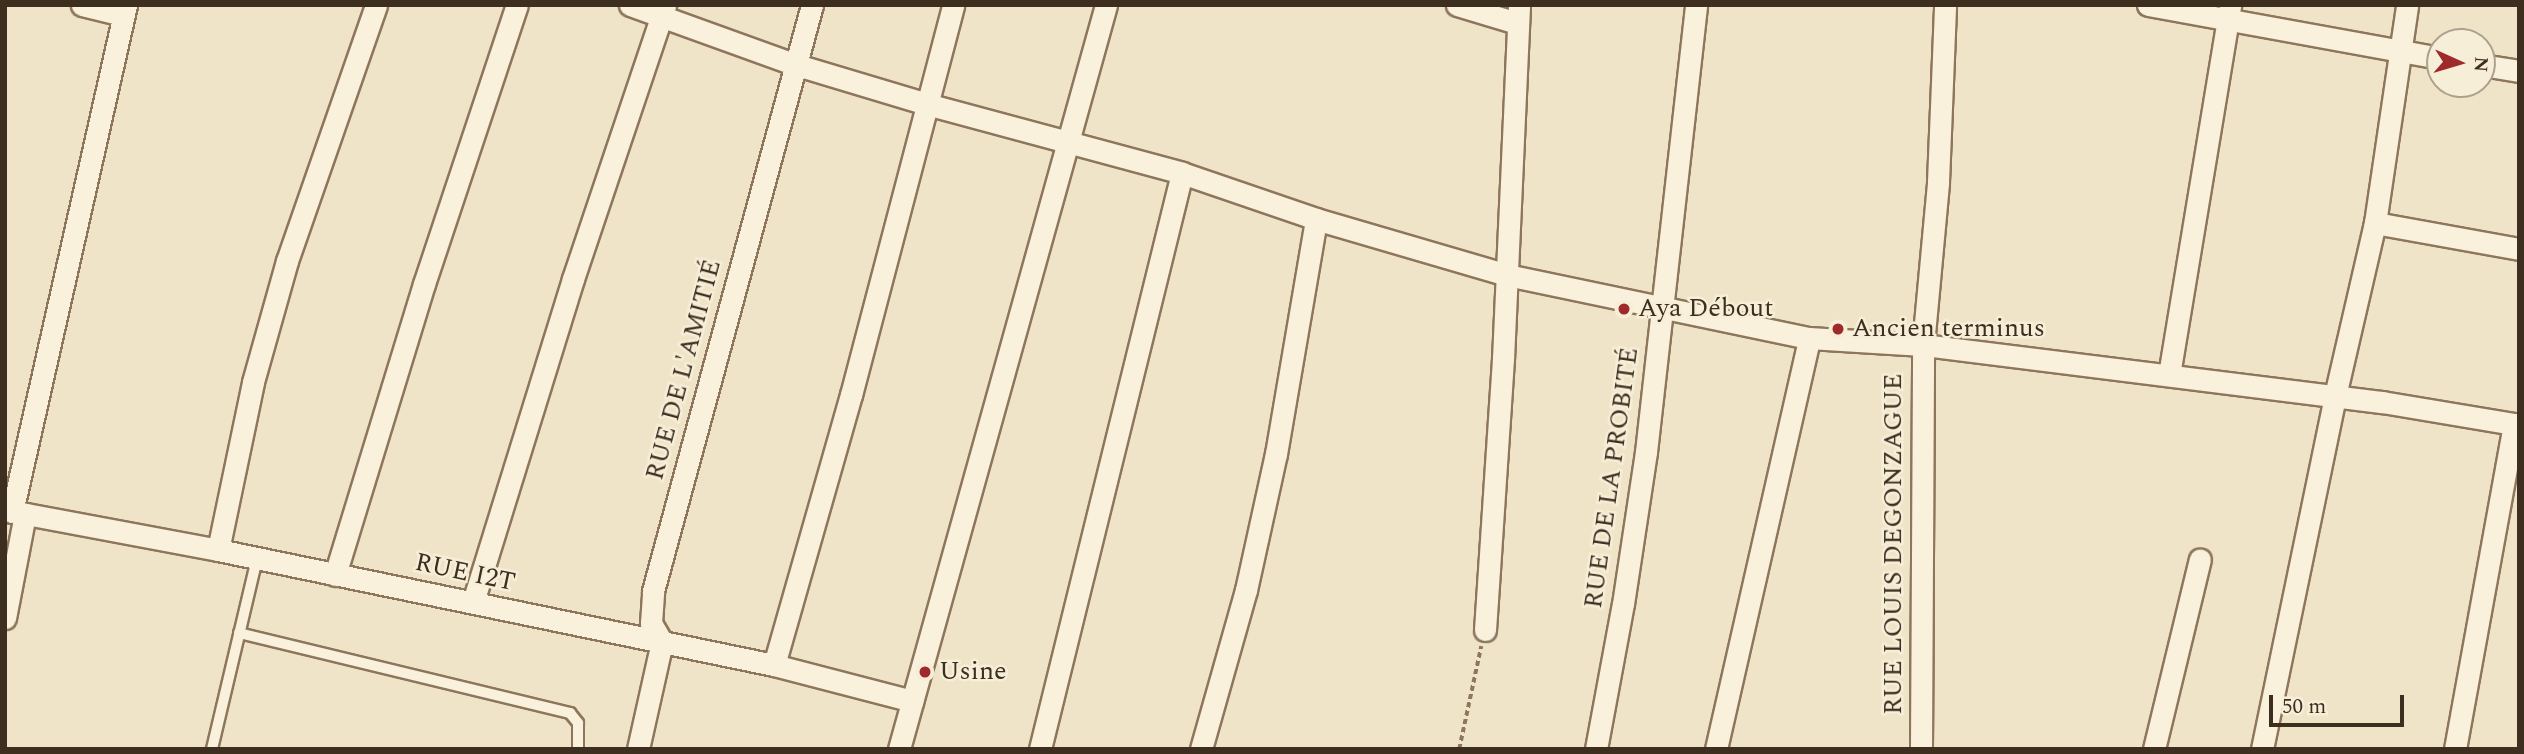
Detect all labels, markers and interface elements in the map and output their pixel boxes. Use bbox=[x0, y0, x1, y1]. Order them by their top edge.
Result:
north arrow bbox=[2426, 28, 2496, 98]
text: N bbox=[2465, 56, 2495, 73]
street label: RUE DE L'AMITIÉ bbox=[640, 256, 728, 484]
place label: Aya Débout bbox=[1638, 293, 1773, 325]
marker: Aya Débout bbox=[1616, 301, 1632, 317]
place label: Ancien terminus bbox=[1852, 313, 2045, 345]
marker: Ancien terminus bbox=[1830, 321, 1846, 337]
street label: RUE DE LA PROBITÉ bbox=[1578, 346, 1646, 610]
street label: RUE LOUIS DEGONZAGUE bbox=[1878, 373, 1910, 715]
street label: RUE I2T bbox=[412, 547, 518, 599]
place label: Usine bbox=[939, 656, 1007, 688]
marker: Usine bbox=[917, 664, 933, 680]
scale bar bbox=[2272, 680, 2407, 724]
text: 50 m bbox=[2282, 691, 2326, 723]

